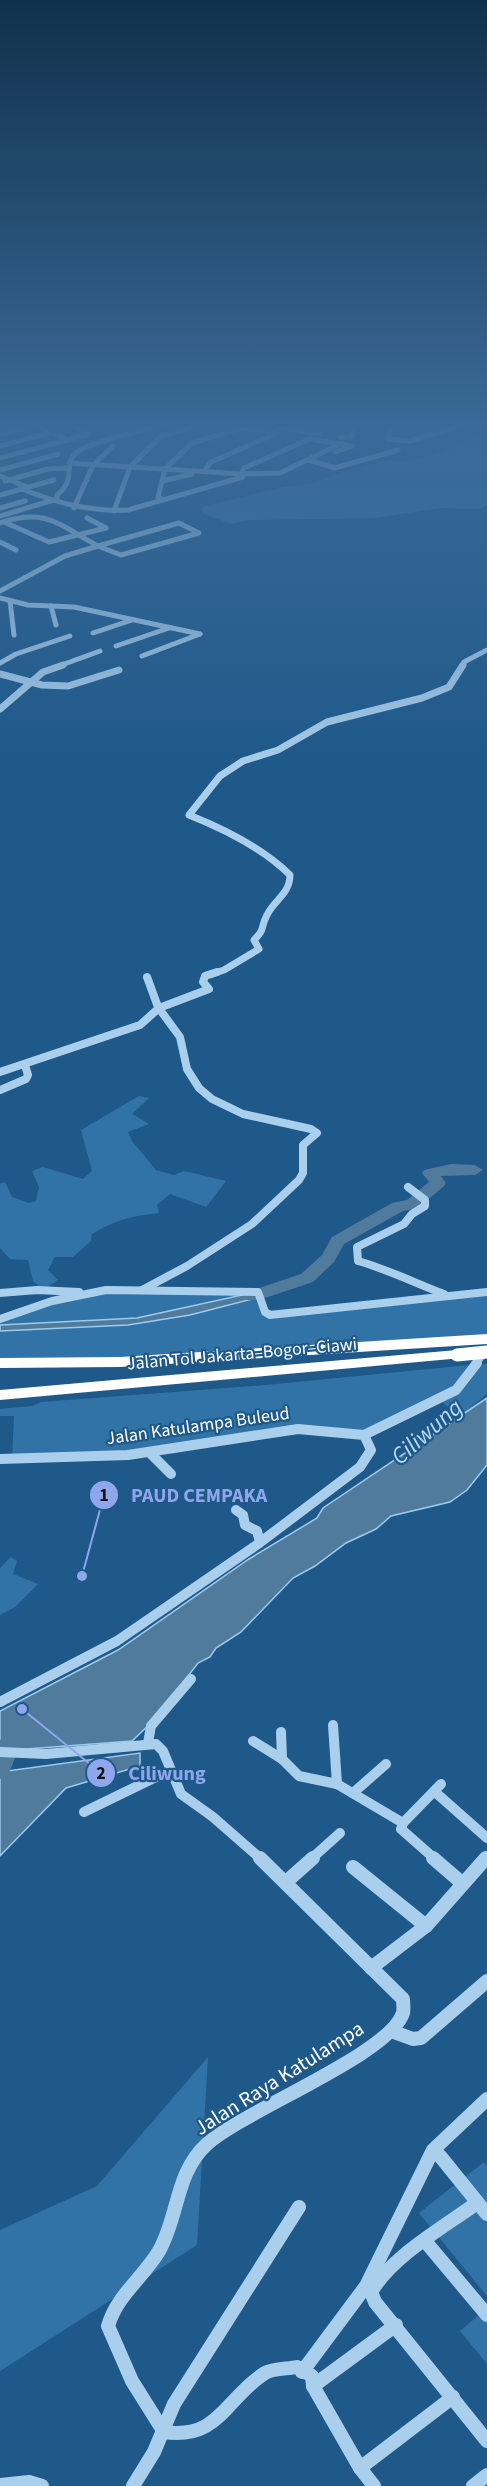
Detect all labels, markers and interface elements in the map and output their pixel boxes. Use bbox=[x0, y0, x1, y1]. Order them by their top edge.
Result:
street label: Jalan Tol Jakarta–Bogor–Ciawi bbox=[126, 1331, 358, 1377]
water label: Ciliwung bbox=[383, 1391, 471, 1473]
street label: Jalan Katulampa Buleud bbox=[105, 1401, 291, 1451]
callout: PAUD CEMPAKA bbox=[89, 1476, 279, 1514]
text: PAUD CEMPAKA bbox=[131, 1482, 268, 1510]
text: 1 bbox=[99, 1483, 109, 1508]
callout: Ciliwung bbox=[86, 1754, 217, 1792]
text: Ciliwung bbox=[128, 1760, 206, 1788]
text: 2 bbox=[96, 1761, 106, 1786]
street label: Jalan Raya Katulampa bbox=[188, 2014, 370, 2142]

